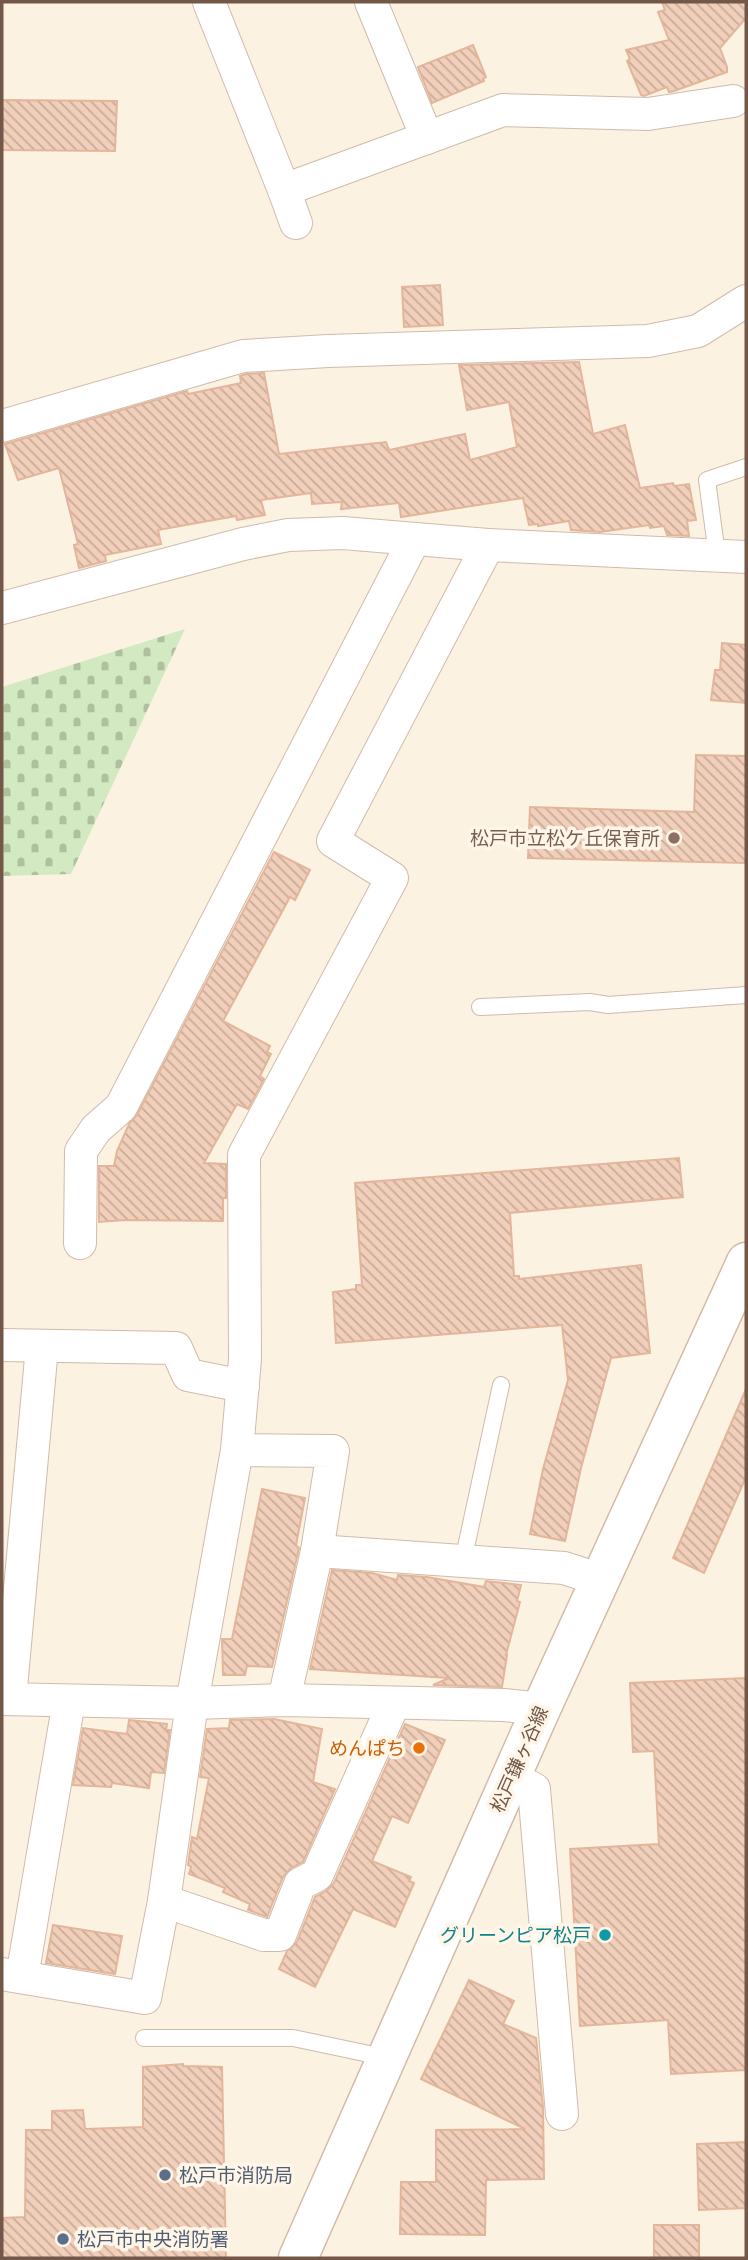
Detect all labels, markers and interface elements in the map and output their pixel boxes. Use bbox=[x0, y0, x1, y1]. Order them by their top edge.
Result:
place label: 松戸市立松ケ丘保育所 bbox=[470, 828, 660, 849]
marker: 松戸市立松ケ丘保育所 bbox=[666, 830, 682, 846]
street label: 松戸鎌ヶ谷線 bbox=[487, 1703, 552, 1816]
place label: めんぱち bbox=[329, 1738, 405, 1759]
marker: めんぱち bbox=[411, 1740, 427, 1756]
place label: グリーンピア松戸 bbox=[440, 1925, 591, 1946]
marker: グリーンピア松戸 bbox=[597, 1927, 613, 1943]
place label: 松戸市消防局 bbox=[179, 2165, 293, 2186]
marker: 松戸市消防局 bbox=[157, 2167, 173, 2183]
place label: 松戸市中央消防署 bbox=[77, 2229, 229, 2250]
marker: 松戸市中央消防署 bbox=[55, 2231, 71, 2247]

